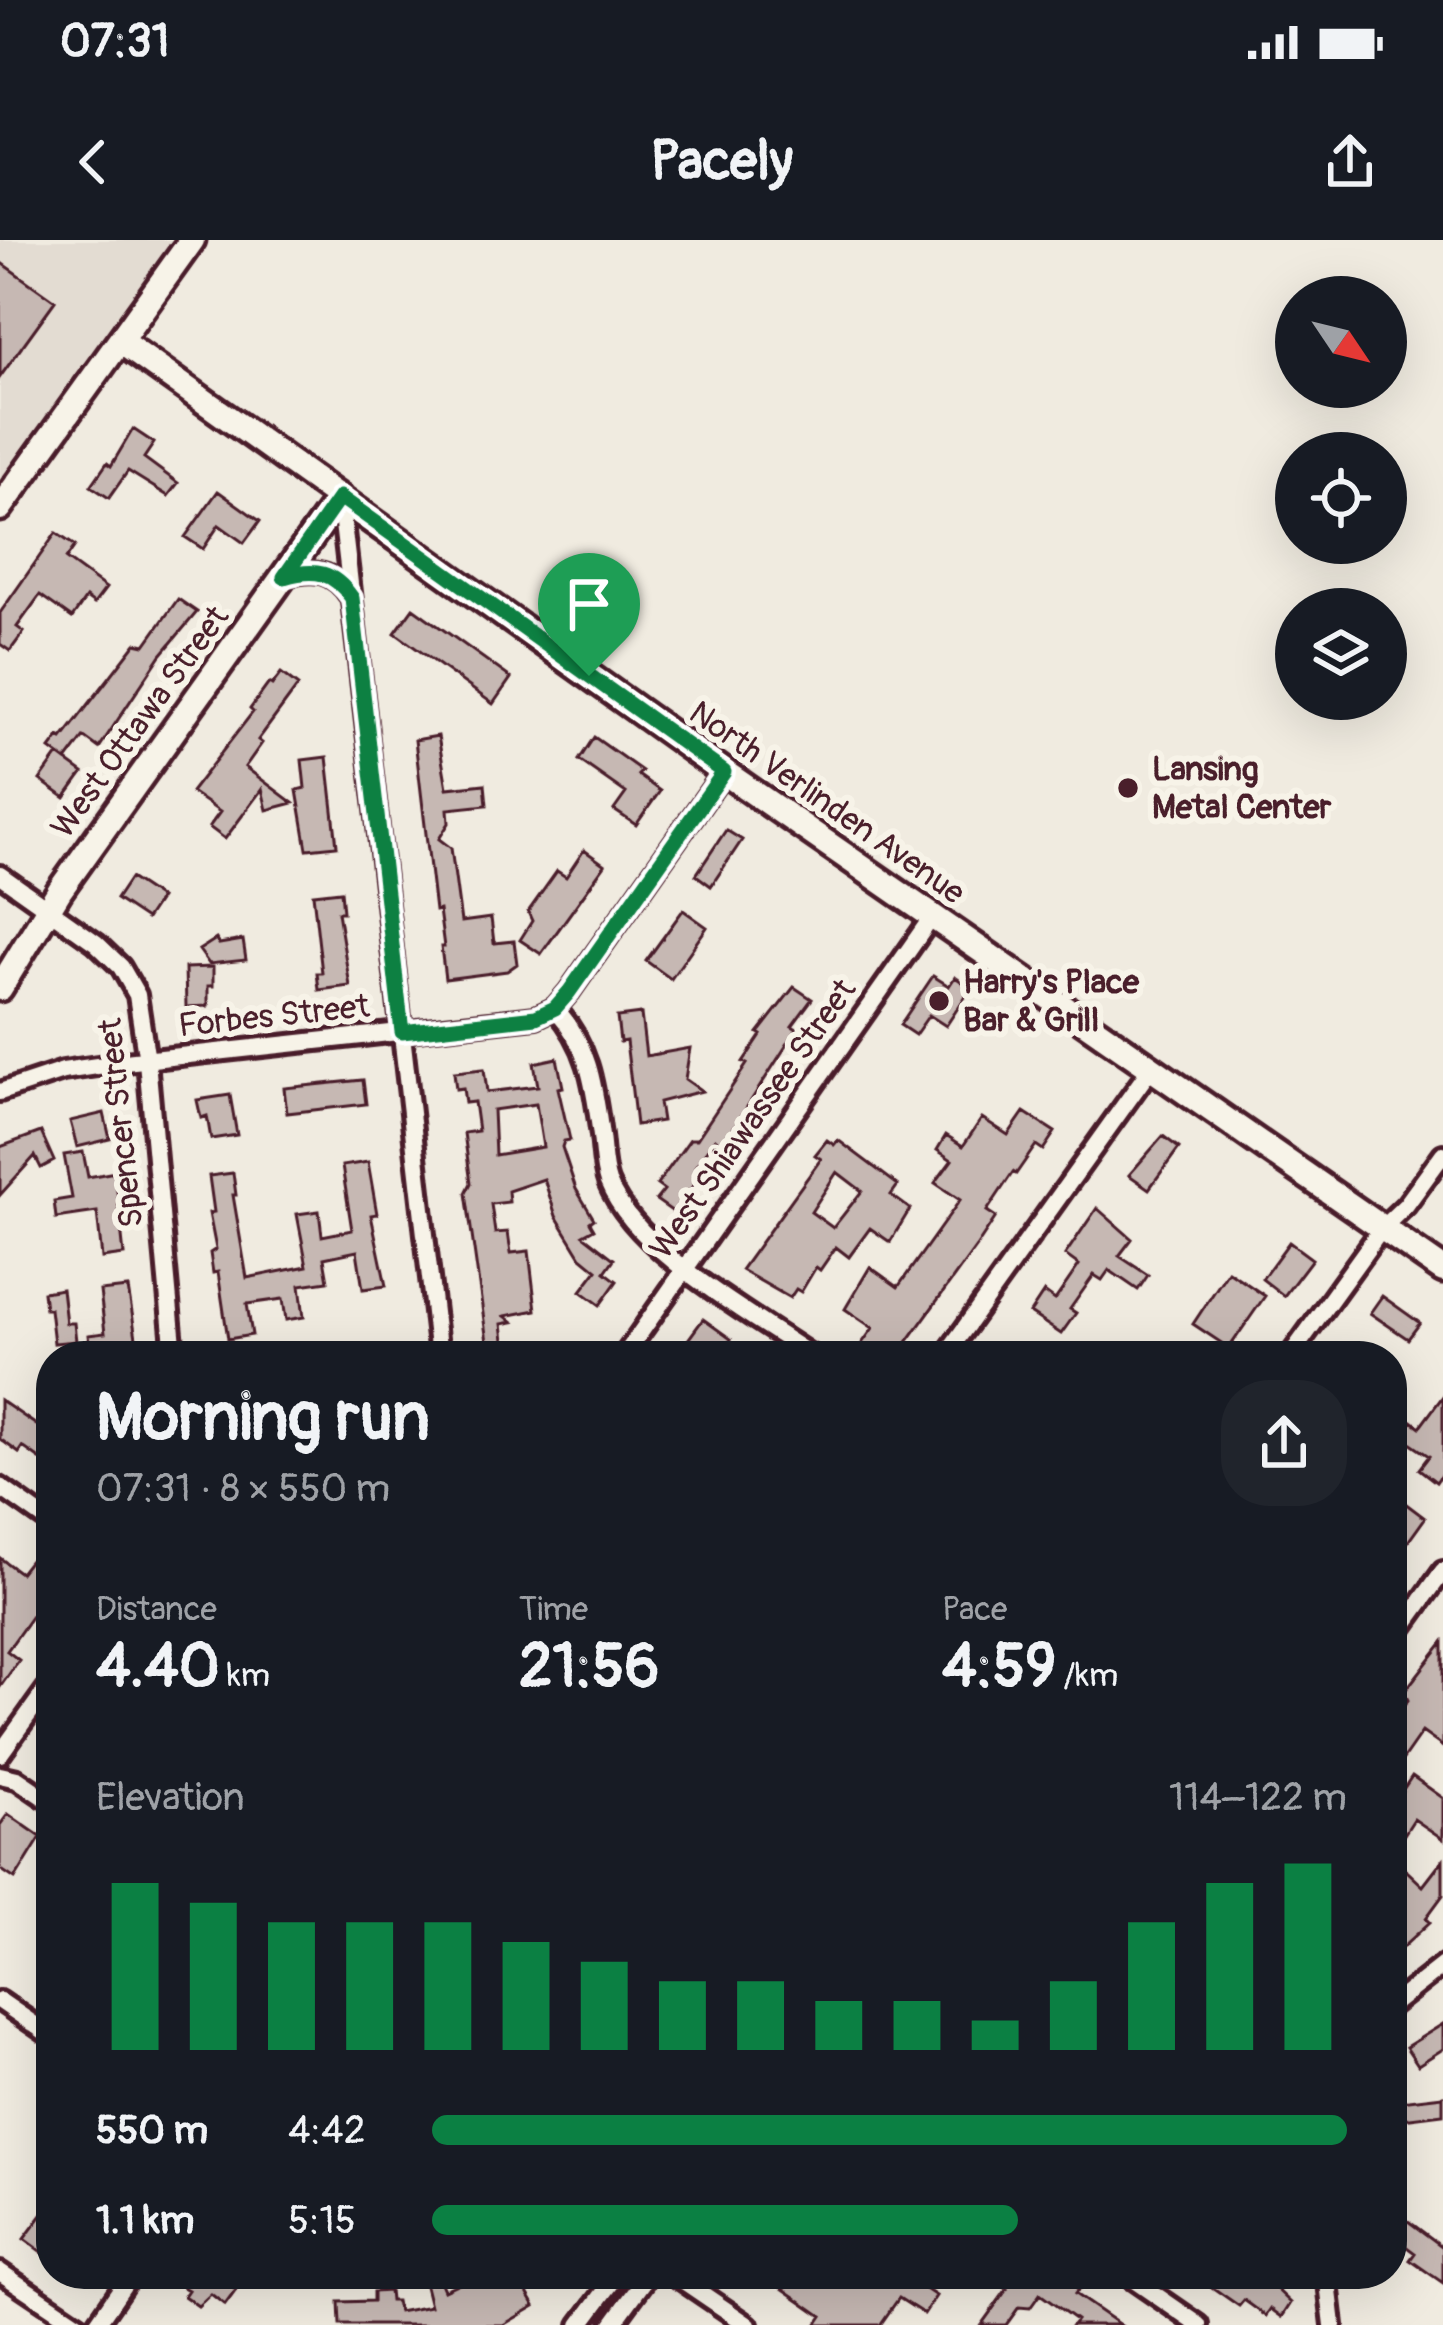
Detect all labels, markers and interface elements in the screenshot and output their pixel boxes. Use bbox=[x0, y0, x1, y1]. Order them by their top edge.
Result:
text: 07:31 bbox=[60, 14, 169, 70]
text: Pacely bbox=[650, 128, 793, 196]
icon: back bbox=[60, 129, 126, 195]
icon: share bbox=[1317, 129, 1383, 195]
north arrow bbox=[1275, 276, 1407, 408]
map controls bbox=[1275, 276, 1407, 720]
button: locate bbox=[1275, 432, 1407, 564]
pin bbox=[538, 553, 640, 676]
icon: arrive bbox=[556, 571, 622, 637]
button: layers bbox=[1275, 588, 1407, 720]
street label: West Ottawa Street bbox=[42, 597, 238, 846]
street label: North Verlinden Avenue bbox=[681, 692, 973, 914]
place label: Lansing Metal Center bbox=[1152, 749, 1332, 828]
marker: Lansing Metal Center bbox=[1115, 775, 1141, 801]
place label: Harry's Place Bar & Grill bbox=[963, 962, 1140, 1041]
street label: West Shiawassee Street bbox=[641, 971, 865, 1267]
street label: Forbes Street bbox=[177, 986, 372, 1046]
marker: Harry's Place Bar & Grill bbox=[926, 988, 952, 1014]
street label: Spencer Street bbox=[90, 1015, 152, 1230]
text: Morning run bbox=[96, 1377, 430, 1460]
button: share bbox=[1221, 1380, 1347, 1506]
text: 07:31 · 8 × 550 m bbox=[96, 1464, 390, 1513]
text: Distance bbox=[96, 1589, 217, 1630]
text: Time bbox=[519, 1589, 588, 1630]
text: Pace bbox=[942, 1589, 1007, 1630]
text: 4.40 bbox=[96, 1630, 220, 1705]
text: 21:56 bbox=[519, 1630, 659, 1705]
text: 4:59 bbox=[942, 1630, 1056, 1705]
text: km bbox=[220, 1655, 270, 1696]
text: /km bbox=[1056, 1655, 1118, 1696]
text: Elevation bbox=[96, 1773, 245, 1822]
text: 114–122 m bbox=[1169, 1773, 1347, 1822]
text: 550 m bbox=[96, 2106, 208, 2155]
text: 4:42 bbox=[288, 2106, 365, 2155]
text: 1.1 km bbox=[96, 2196, 194, 2245]
text: 5:15 bbox=[288, 2196, 356, 2245]

